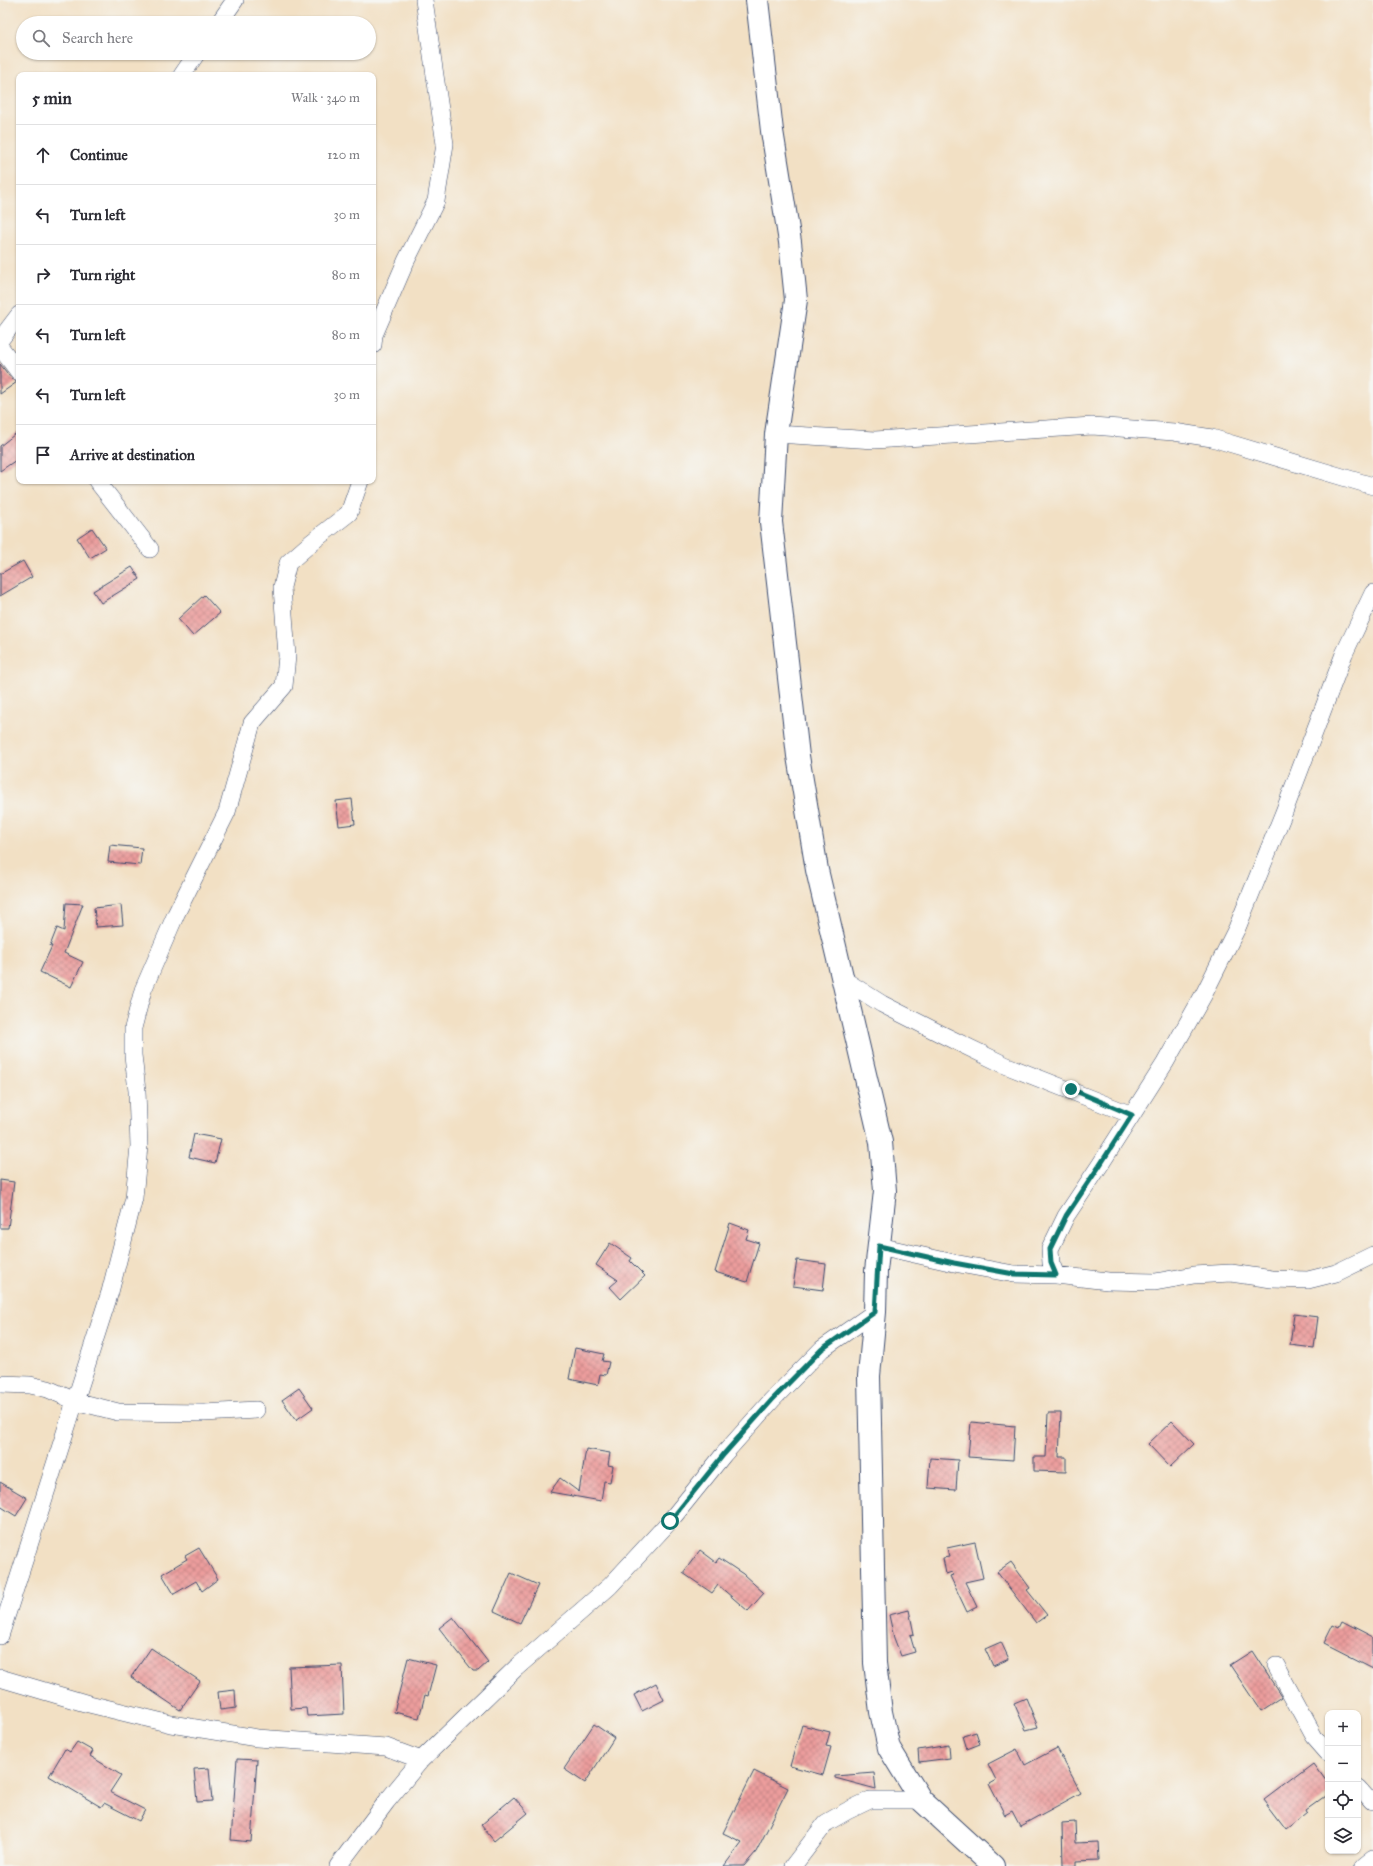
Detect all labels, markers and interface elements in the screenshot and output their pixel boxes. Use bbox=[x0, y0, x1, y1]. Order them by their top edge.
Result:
search box bbox=[16, 16, 376, 60]
icon: search bbox=[30, 27, 52, 49]
text: Search here bbox=[62, 29, 133, 47]
text: 5 min bbox=[32, 88, 72, 109]
text: Walk · 340 m bbox=[291, 90, 360, 106]
icon: ahead bbox=[32, 144, 54, 166]
text: Continue bbox=[70, 146, 128, 164]
text: 120 m bbox=[327, 147, 360, 163]
icon: left bbox=[32, 204, 54, 226]
text: Turn left bbox=[70, 206, 126, 224]
text: 30 m bbox=[334, 207, 360, 223]
icon: right bbox=[32, 264, 54, 286]
text: Turn right bbox=[70, 266, 135, 284]
text: 80 m bbox=[332, 267, 360, 283]
icon: left bbox=[32, 324, 54, 346]
text: Turn left bbox=[70, 326, 126, 344]
text: 80 m bbox=[332, 327, 360, 343]
icon: left bbox=[32, 384, 54, 406]
text: Turn left bbox=[70, 386, 126, 404]
text: 30 m bbox=[334, 387, 360, 403]
icon: arrive bbox=[32, 444, 54, 466]
text: Arrive at destination bbox=[70, 446, 195, 464]
route end bbox=[1062, 1080, 1080, 1098]
route start bbox=[661, 1512, 679, 1530]
map controls bbox=[1325, 1710, 1361, 1854]
button: + bbox=[1325, 1710, 1361, 1746]
button: − bbox=[1325, 1746, 1361, 1782]
button: locate bbox=[1325, 1782, 1361, 1818]
button: layers bbox=[1325, 1818, 1361, 1854]

